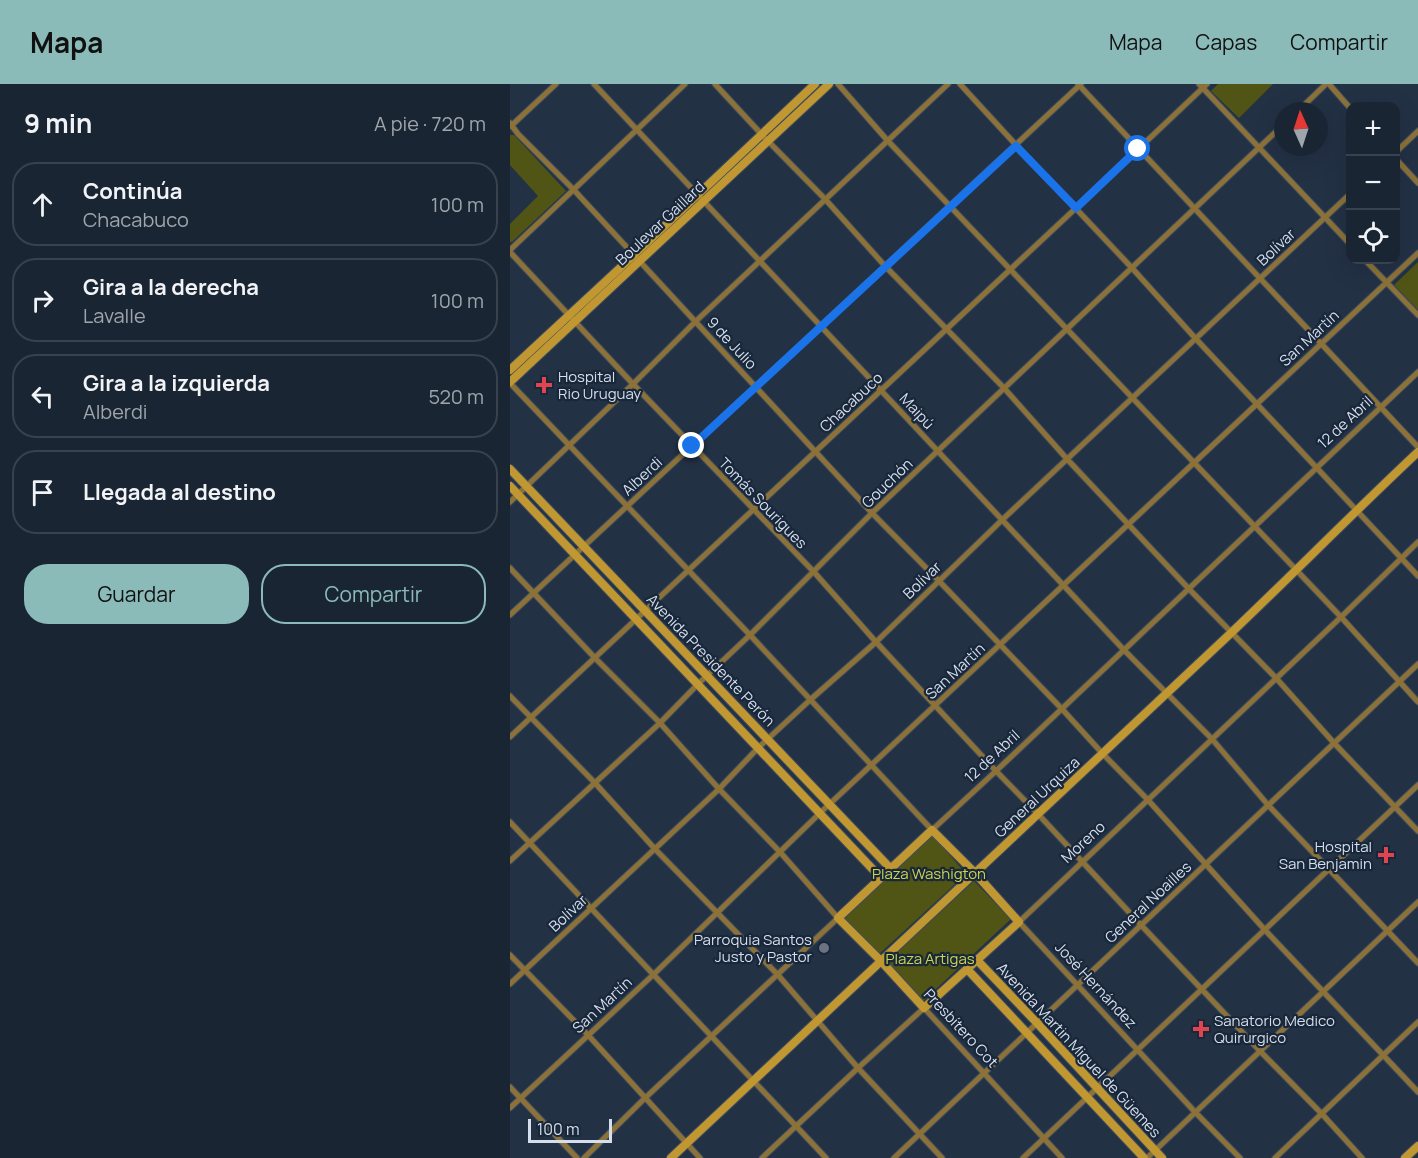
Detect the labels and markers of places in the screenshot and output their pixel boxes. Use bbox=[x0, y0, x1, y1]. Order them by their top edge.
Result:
place label: Hospital Rio Uruguay bbox=[558, 366, 641, 404]
marker: Hospital Rio Uruguay bbox=[535, 376, 553, 394]
place label: Hospital San Benjamin bbox=[1279, 836, 1372, 874]
marker: Hospital San Benjamin bbox=[1377, 846, 1395, 864]
place label: Parroquia Santos Justo y Pastor bbox=[694, 929, 813, 967]
marker: Parroquia Santos Justo y Pastor bbox=[817, 941, 831, 955]
place label: Sanatorio Medico Quirurgico bbox=[1214, 1010, 1335, 1048]
marker: Sanatorio Medico Quirurgico bbox=[1192, 1020, 1210, 1038]

